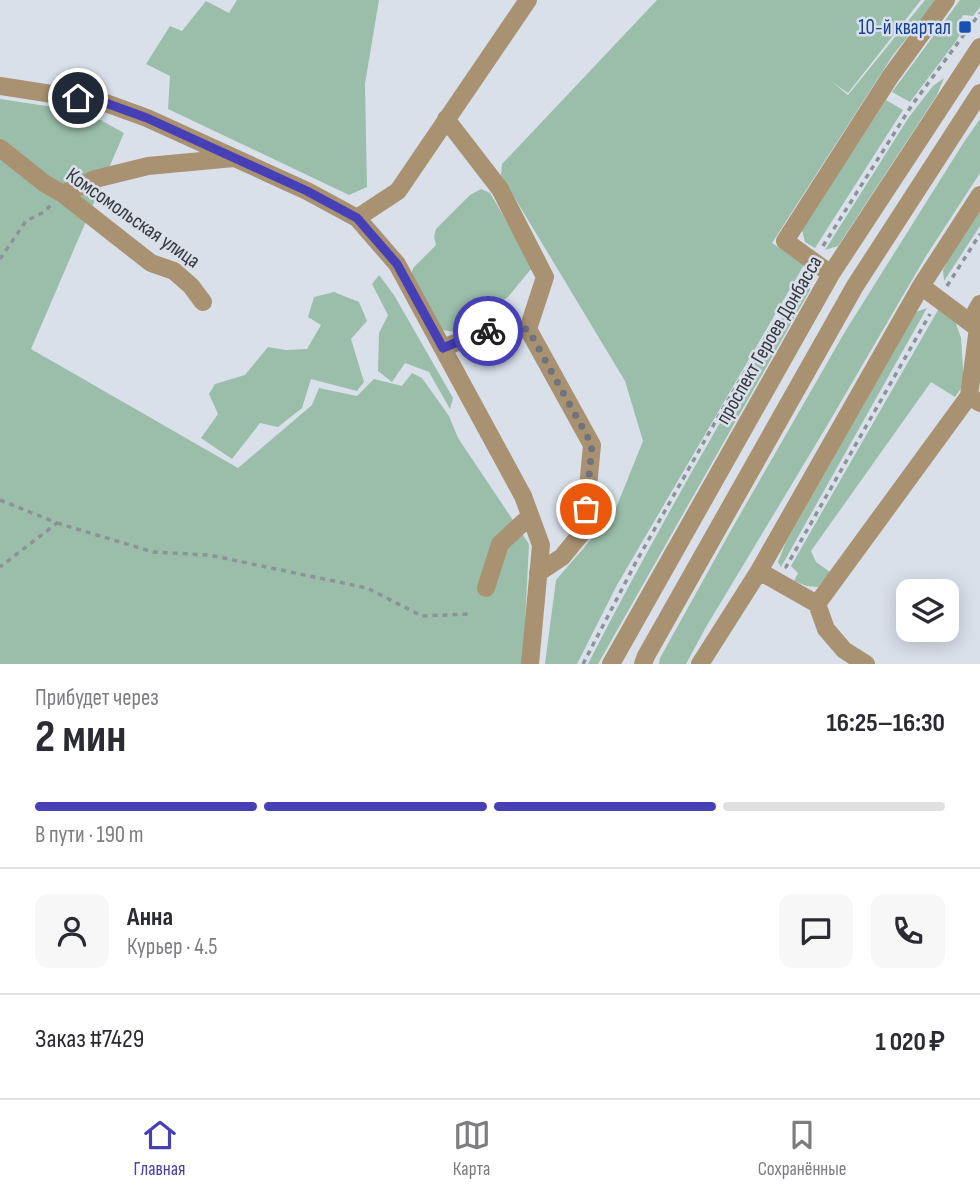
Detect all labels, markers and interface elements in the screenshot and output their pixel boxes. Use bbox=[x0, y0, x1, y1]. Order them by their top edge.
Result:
place label: 10-й квартал bbox=[858, 15, 951, 40]
marker: 10-й квартал bbox=[957, 19, 973, 35]
pin bbox=[48, 68, 108, 128]
icon: home bbox=[59, 79, 97, 117]
street label: Комсомольская улица bbox=[61, 163, 205, 273]
street label: проспект Героев Донбасса bbox=[710, 251, 828, 429]
courier bbox=[453, 296, 523, 366]
icon: bike bbox=[469, 312, 507, 350]
pin bbox=[556, 479, 616, 539]
icon: bag bbox=[567, 490, 605, 528]
map controls bbox=[896, 579, 959, 642]
button: layers bbox=[896, 579, 959, 642]
text: Прибудет через bbox=[35, 684, 159, 712]
text: 16:25–16:30 bbox=[827, 708, 945, 739]
text: 2 мин bbox=[35, 710, 126, 765]
text: В пути · 190 m bbox=[35, 821, 144, 849]
button: person bbox=[35, 894, 109, 968]
button: chat bbox=[779, 894, 853, 968]
button: phone bbox=[871, 894, 945, 968]
text: Анна bbox=[127, 902, 173, 933]
text: Курьер · 4.5 bbox=[127, 933, 217, 961]
text: Заказ #7429 bbox=[35, 1024, 144, 1055]
text: 1 020 ₽ bbox=[875, 1027, 945, 1058]
tab: Главная bbox=[134, 1116, 185, 1181]
tab: Карта bbox=[453, 1116, 491, 1181]
tab: Сохранённые bbox=[758, 1116, 846, 1181]

